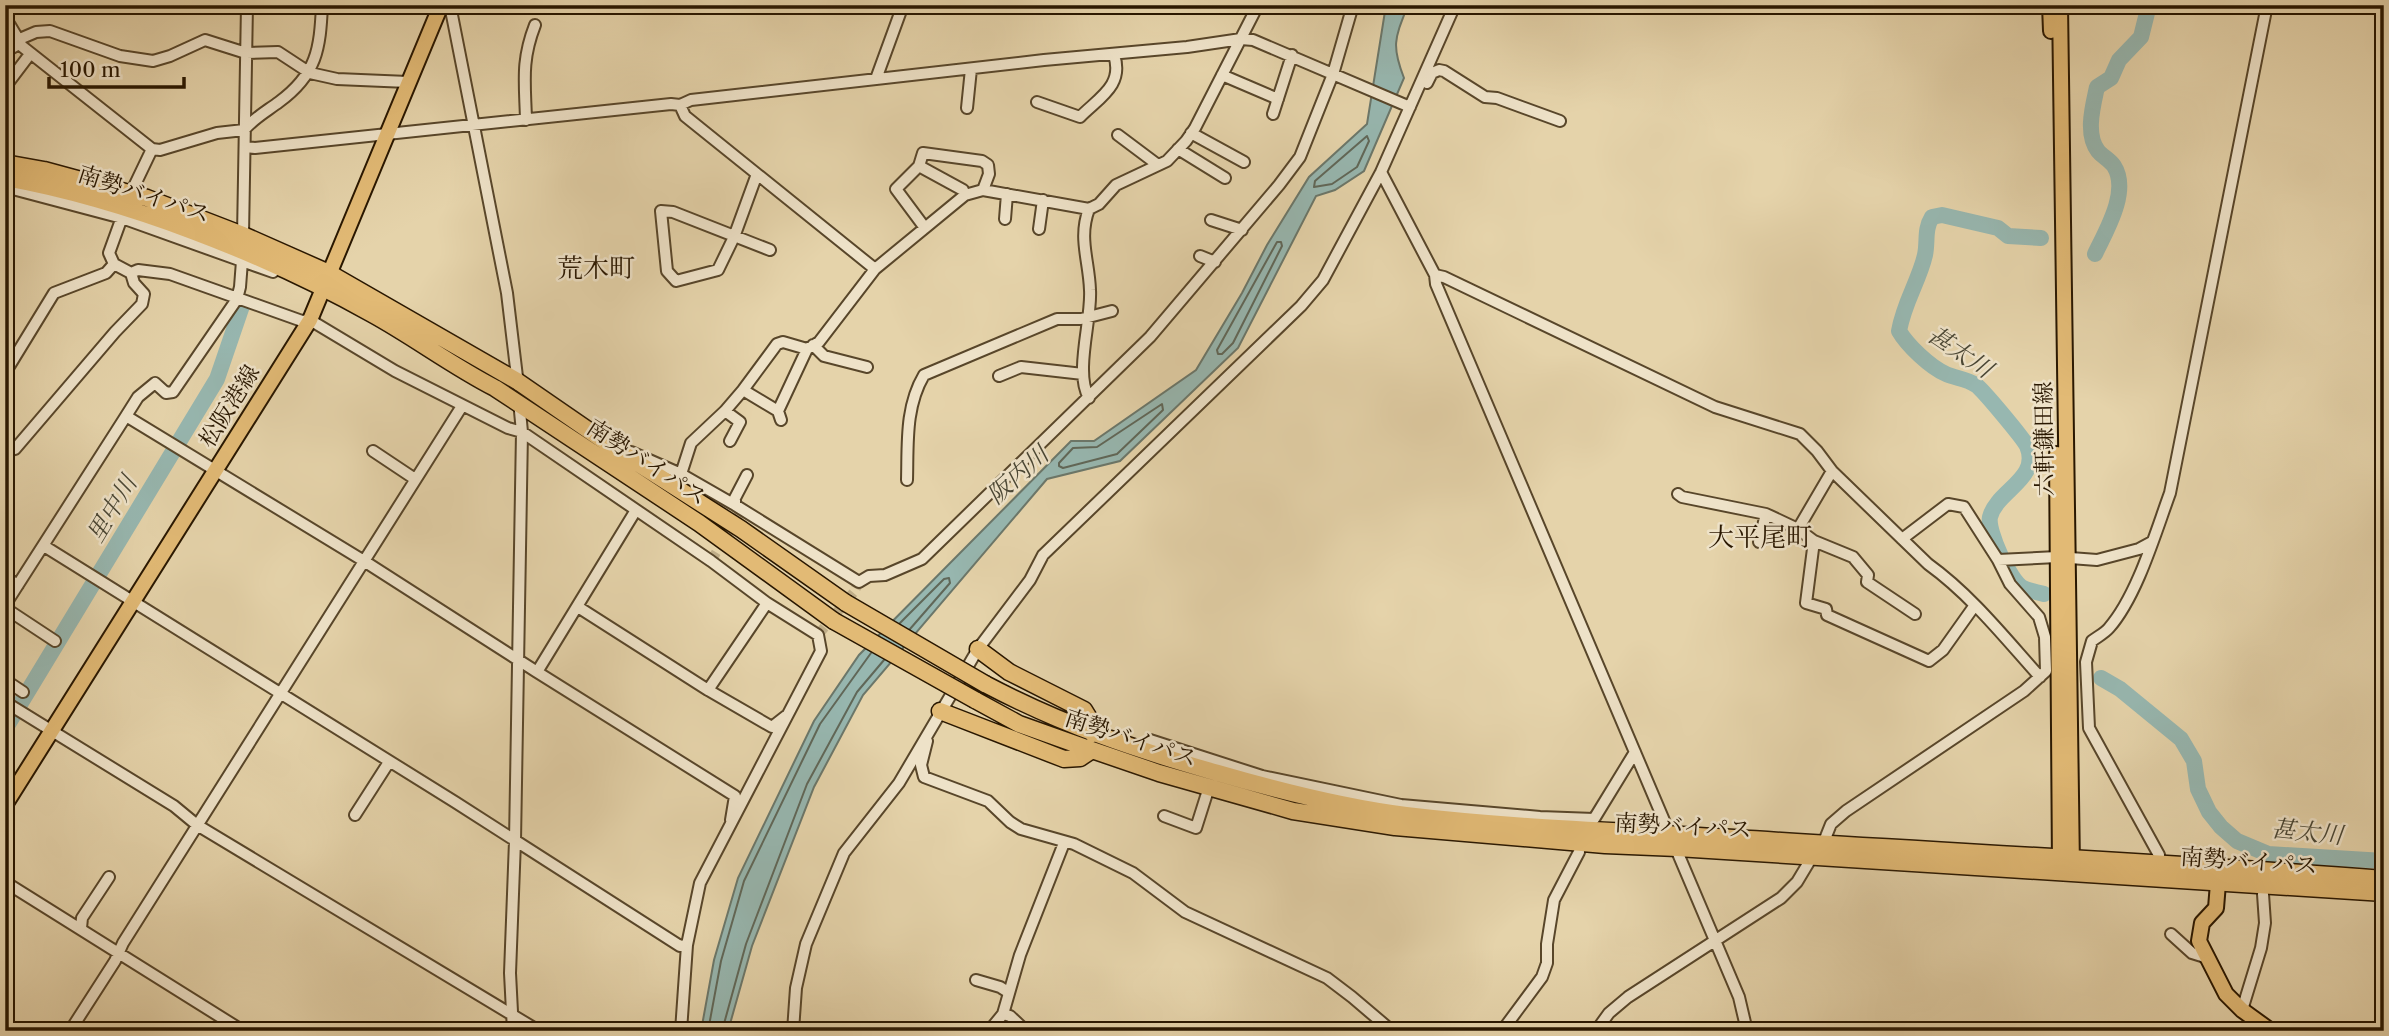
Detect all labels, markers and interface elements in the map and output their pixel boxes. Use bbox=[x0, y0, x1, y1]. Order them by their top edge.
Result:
scale bar bbox=[49, 46, 184, 90]
text: 100 m bbox=[60, 57, 121, 82]
street label: 南勢バイパス bbox=[74, 159, 214, 229]
district label: 荒木町 bbox=[557, 252, 635, 284]
water label: 甚太川 bbox=[1922, 319, 2001, 385]
street label: 松阪港線 bbox=[193, 360, 265, 452]
street label: 六軒鎌田線 bbox=[2029, 381, 2059, 497]
street label: 南勢バイパス bbox=[582, 413, 712, 511]
water label: 阪内川 bbox=[981, 438, 1056, 509]
water label: 里中川 bbox=[81, 468, 144, 547]
district label: 大平尾町 bbox=[1708, 521, 1812, 553]
street label: 南勢バイパス bbox=[1061, 703, 1201, 773]
street label: 南勢バイパス bbox=[1614, 808, 1752, 844]
water label: 甚太川 bbox=[2270, 813, 2347, 850]
street label: 南勢バイパス bbox=[2179, 842, 2319, 880]

